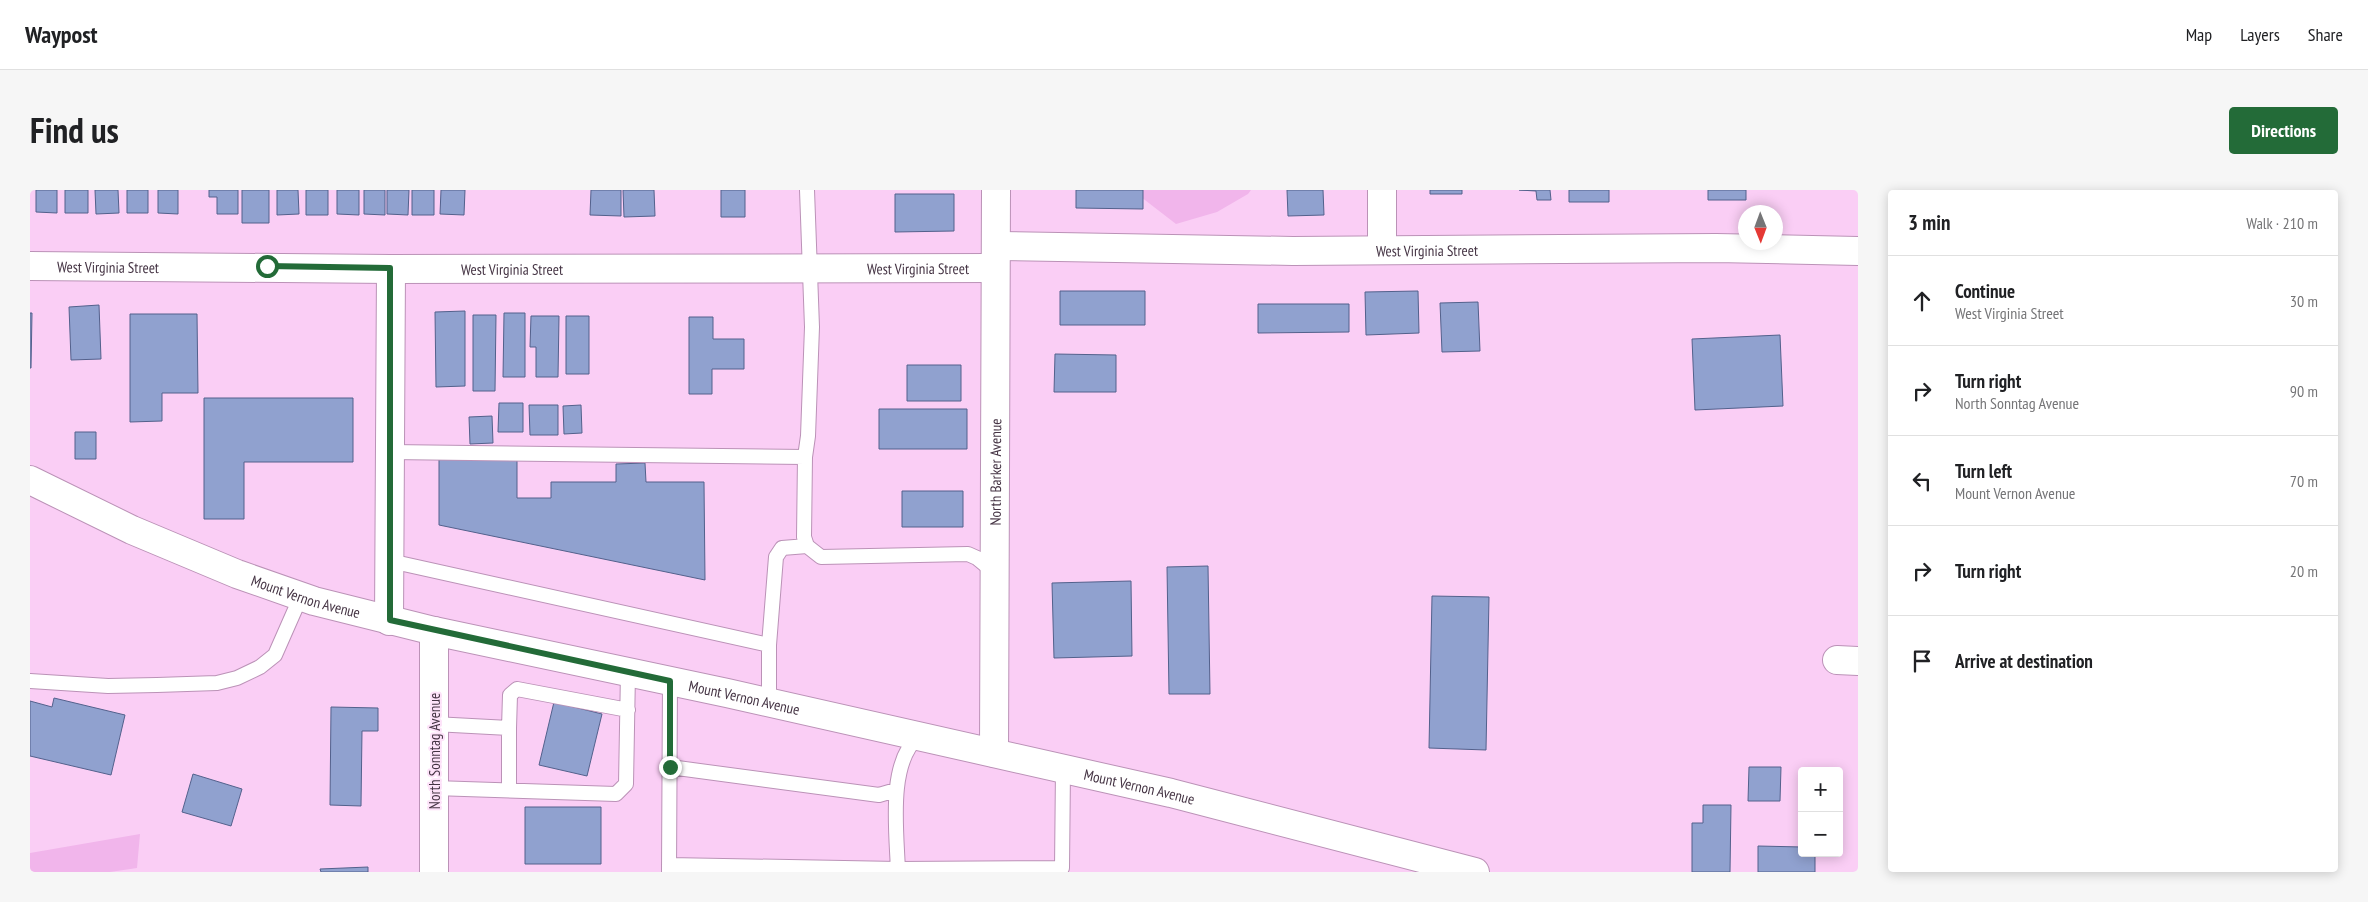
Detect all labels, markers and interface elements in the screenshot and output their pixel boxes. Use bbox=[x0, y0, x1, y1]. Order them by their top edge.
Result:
text: Waypost bbox=[25, 19, 98, 50]
text: Map bbox=[2186, 23, 2212, 46]
text: Layers bbox=[2240, 23, 2280, 46]
text: Share bbox=[2308, 23, 2343, 46]
text: Find us bbox=[30, 107, 119, 153]
button: Directions bbox=[2229, 107, 2338, 154]
north arrow bbox=[1738, 205, 1783, 250]
text: 3 min bbox=[1908, 209, 1950, 236]
text: Walk · 210 m bbox=[2246, 213, 2318, 233]
street label: West Virginia Street bbox=[1376, 240, 1478, 260]
route start bbox=[256, 255, 279, 278]
street label: West Virginia Street bbox=[57, 257, 159, 277]
street label: West Virginia Street bbox=[461, 259, 563, 278]
street label: West Virginia Street bbox=[867, 259, 969, 278]
text: Continue bbox=[1955, 279, 2015, 303]
icon: ahead bbox=[1908, 287, 1936, 315]
text: 30 m bbox=[2290, 291, 2318, 311]
text: West Virginia Street bbox=[1955, 303, 2064, 323]
text: Turn right bbox=[1955, 369, 2021, 393]
icon: right bbox=[1908, 377, 1936, 405]
text: 90 m bbox=[2290, 381, 2318, 401]
text: North Sonntag Avenue bbox=[1955, 393, 2079, 413]
street label: North Barker Avenue bbox=[985, 418, 1005, 526]
text: Turn left bbox=[1955, 459, 2012, 483]
icon: left bbox=[1908, 467, 1936, 495]
text: 70 m bbox=[2290, 471, 2318, 491]
text: Mount Vernon Avenue bbox=[1955, 483, 2075, 503]
icon: right bbox=[1908, 557, 1936, 585]
text: Turn right bbox=[1955, 559, 2021, 583]
text: 20 m bbox=[2290, 561, 2318, 581]
street label: Mount Vernon Avenue bbox=[249, 570, 362, 622]
icon: arrive bbox=[1908, 647, 1936, 675]
text: Arrive at destination bbox=[1955, 649, 2093, 673]
street label: Mount Vernon Avenue bbox=[687, 676, 802, 719]
street label: North Sonntag Avenue bbox=[425, 693, 444, 809]
route end bbox=[659, 756, 682, 779]
street label: Mount Vernon Avenue bbox=[1082, 764, 1197, 808]
map controls bbox=[1798, 767, 1843, 857]
button: + bbox=[1798, 767, 1843, 812]
button: − bbox=[1798, 812, 1843, 857]

